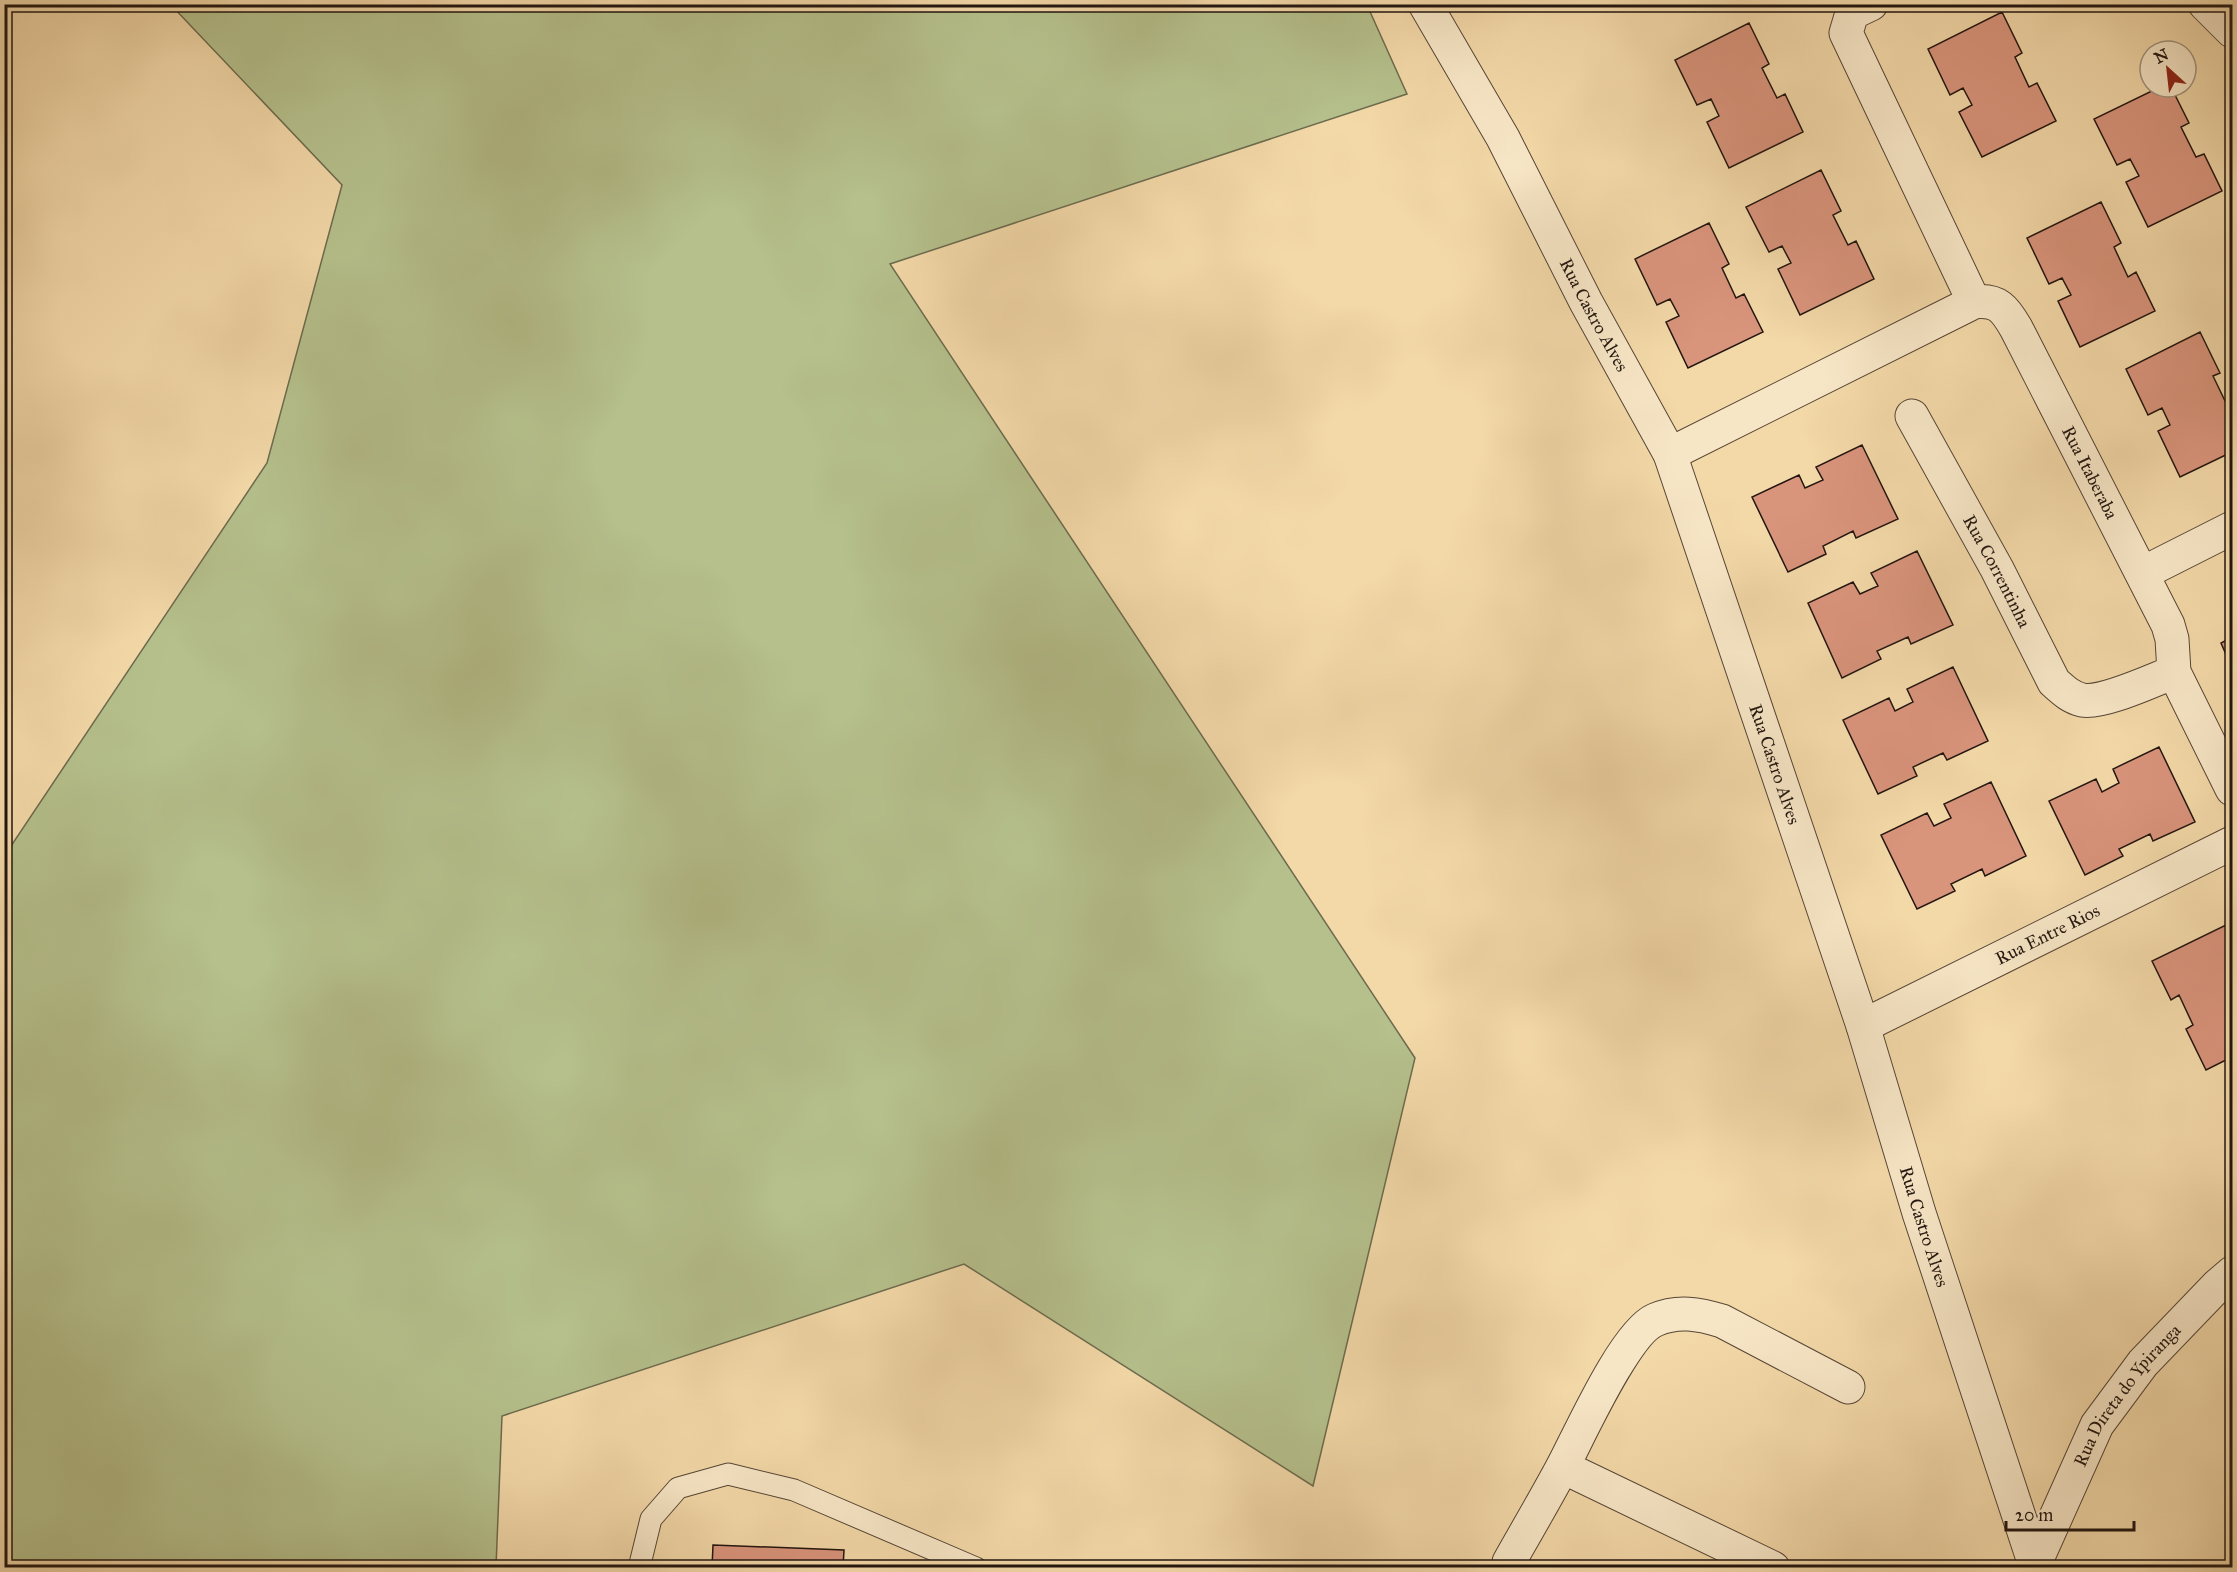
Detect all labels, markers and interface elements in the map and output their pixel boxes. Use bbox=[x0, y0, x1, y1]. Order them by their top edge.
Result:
north arrow bbox=[2138, 39, 2198, 99]
text: N bbox=[2151, 44, 2172, 68]
street label: Rua Castro Alves bbox=[1555, 255, 1633, 376]
street label: Rua Itaberaba bbox=[2057, 422, 2123, 523]
street label: Rua Correntinha bbox=[1958, 511, 2036, 632]
street label: Rua Castro Alves bbox=[1744, 701, 1805, 827]
street label: Rua Entre Rios bbox=[1992, 899, 2103, 970]
street label: Rua Castro Alves bbox=[1895, 1164, 1954, 1290]
street label: Rua Direta do Ypiranga bbox=[2069, 1319, 2186, 1470]
scale bar bbox=[2006, 1494, 2134, 1532]
text: 20 m bbox=[2015, 1504, 2053, 1526]

